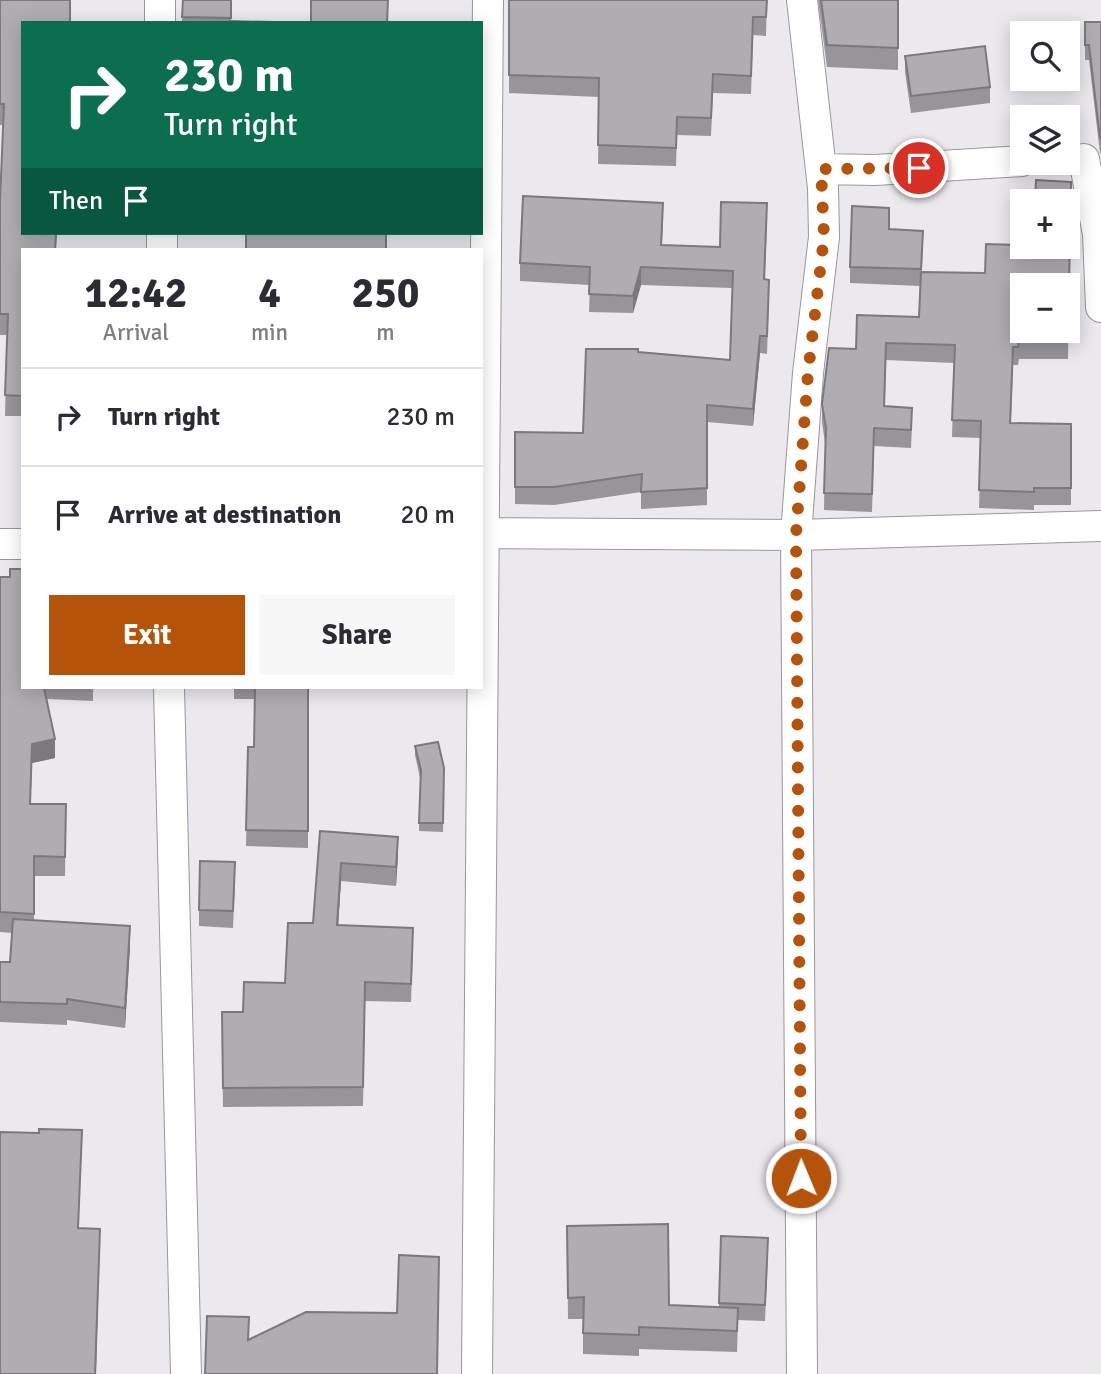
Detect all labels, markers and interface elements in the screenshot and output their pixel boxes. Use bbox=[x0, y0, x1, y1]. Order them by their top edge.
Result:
map controls bbox=[1010, 21, 1080, 343]
button: search bbox=[1010, 21, 1080, 91]
text: 230 m bbox=[164, 45, 294, 105]
icon: right bbox=[49, 49, 140, 140]
text: Turn right bbox=[164, 105, 297, 144]
button: layers bbox=[1010, 105, 1080, 175]
pin bbox=[889, 138, 949, 198]
icon: arrive bbox=[900, 149, 938, 187]
icon: arrive bbox=[117, 182, 155, 220]
text: Then bbox=[49, 185, 103, 217]
button: + bbox=[1010, 189, 1080, 259]
text: 12:42 bbox=[84, 268, 188, 319]
text: 4 bbox=[258, 268, 281, 319]
text: 250 bbox=[351, 268, 420, 319]
button: − bbox=[1010, 273, 1080, 343]
text: Arrival bbox=[103, 318, 169, 347]
text: min bbox=[251, 318, 288, 347]
text: m bbox=[376, 318, 395, 347]
icon: right bbox=[49, 398, 87, 436]
text: Turn right bbox=[108, 401, 220, 433]
text: 230 m bbox=[386, 401, 455, 433]
icon: arrive bbox=[49, 496, 87, 534]
text: Arrive at destination bbox=[108, 499, 341, 531]
text: 20 m bbox=[400, 499, 455, 531]
button: Exit bbox=[49, 595, 245, 675]
button: Share bbox=[259, 595, 455, 675]
position arrow bbox=[764, 1141, 838, 1215]

